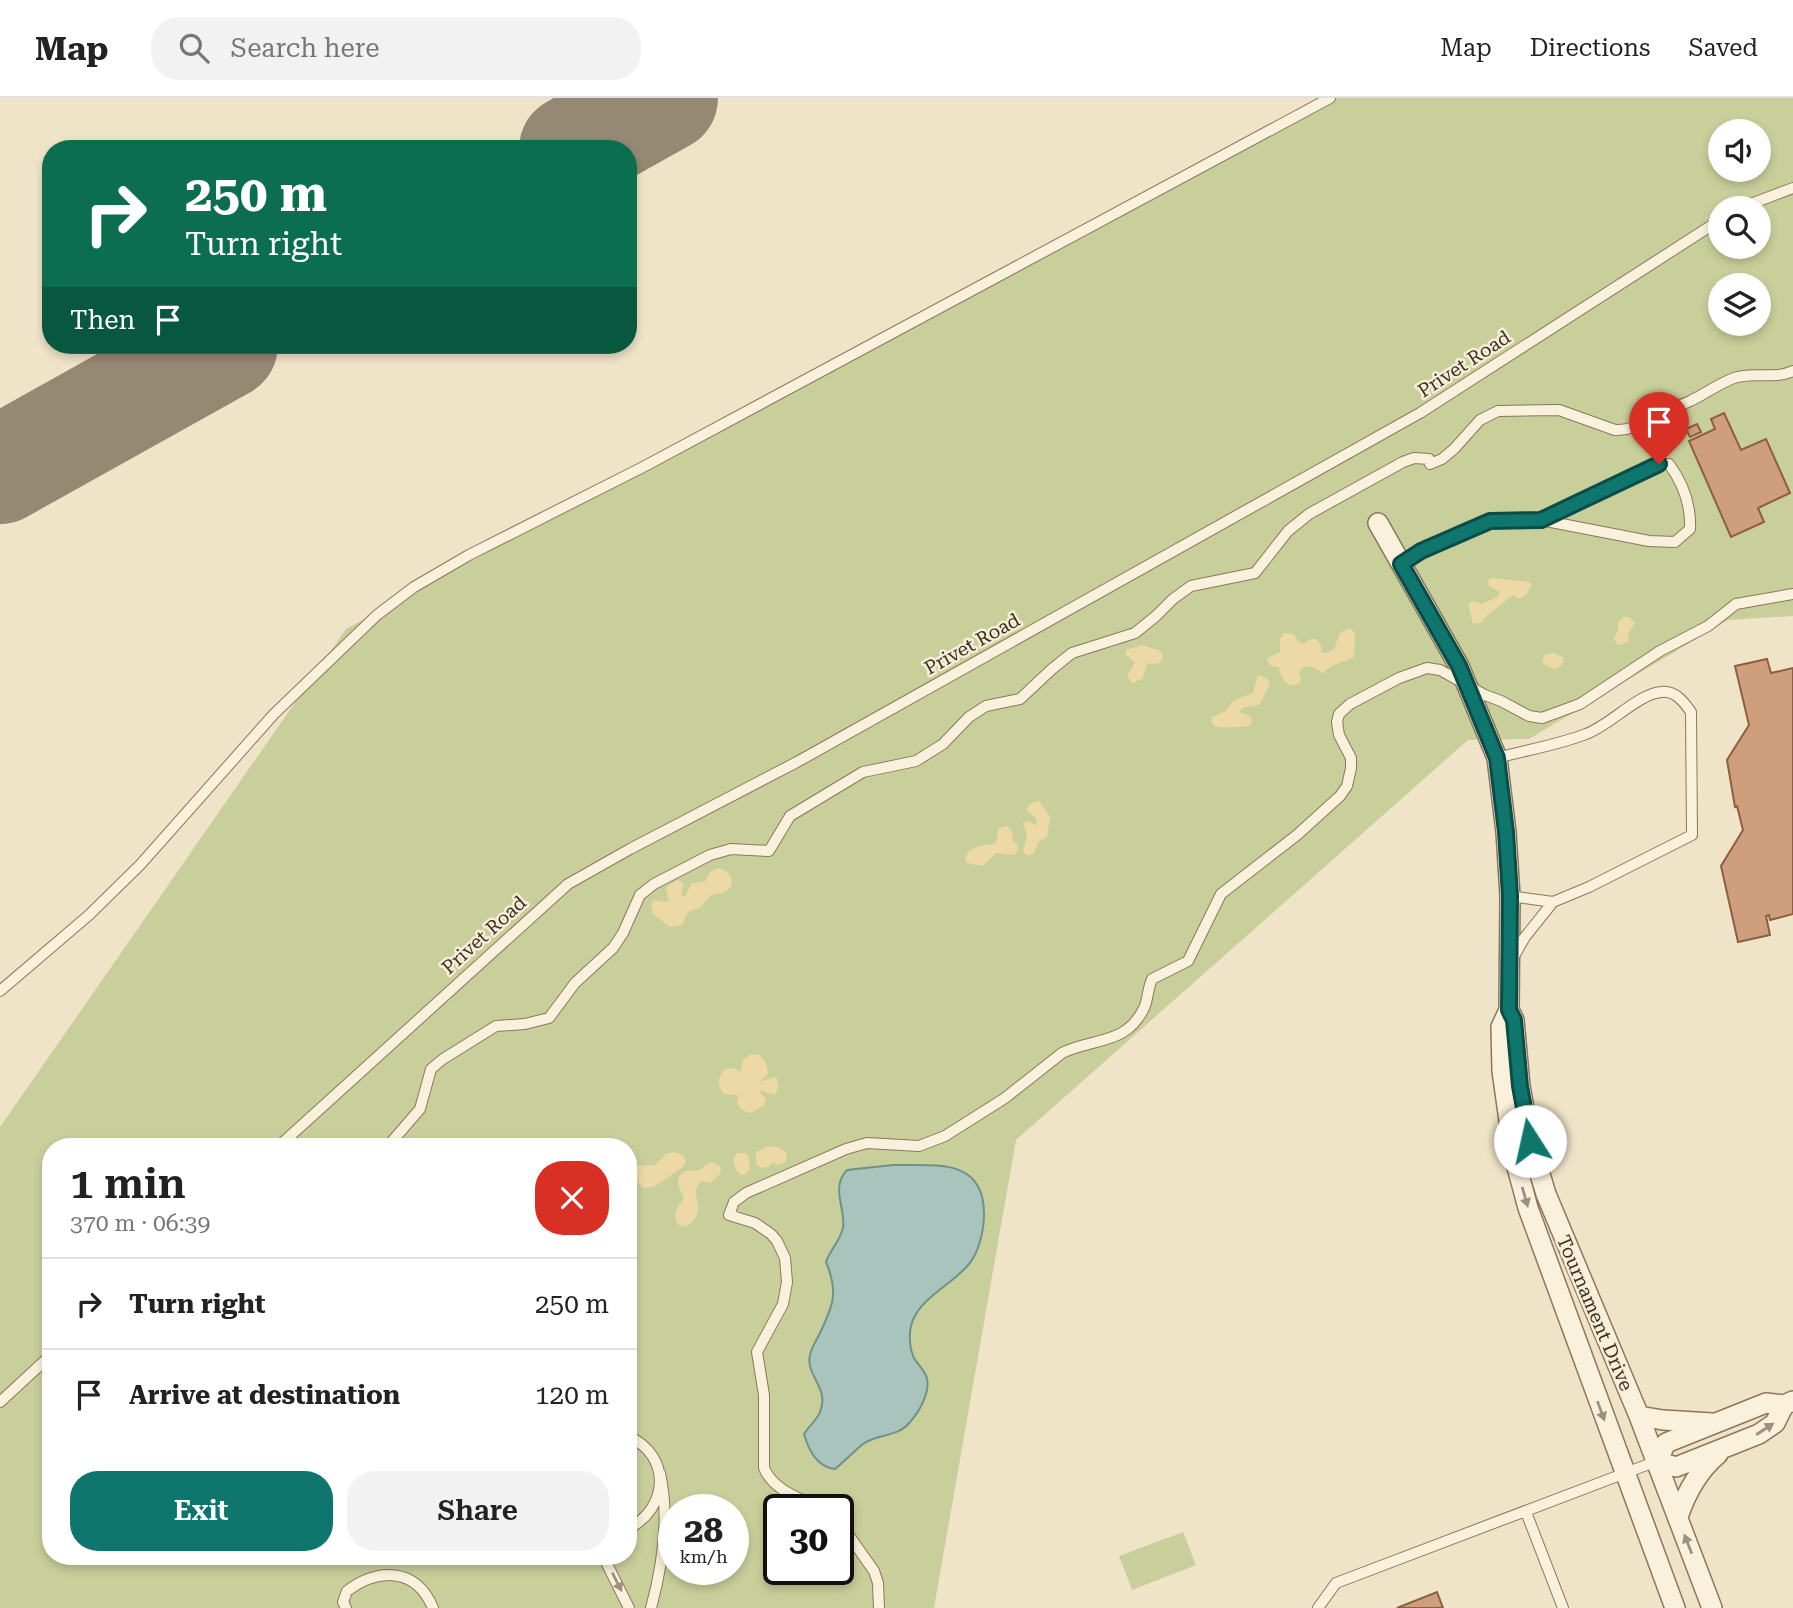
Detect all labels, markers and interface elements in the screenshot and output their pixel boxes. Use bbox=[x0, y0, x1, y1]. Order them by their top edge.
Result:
search box bbox=[151, 17, 641, 80]
text: Map bbox=[35, 29, 109, 68]
icon: search bbox=[175, 29, 213, 67]
text: Search here bbox=[231, 33, 380, 63]
text: Map bbox=[1440, 34, 1492, 62]
text: Directions bbox=[1530, 34, 1650, 62]
text: Saved bbox=[1688, 34, 1758, 62]
map controls bbox=[1708, 119, 1771, 336]
button: sound bbox=[1708, 119, 1771, 182]
text: 250 m bbox=[185, 166, 327, 223]
icon: right bbox=[70, 168, 161, 259]
button: search bbox=[1708, 196, 1771, 259]
text: Turn right bbox=[185, 225, 342, 263]
button: layers bbox=[1708, 273, 1771, 336]
icon: arrive bbox=[149, 301, 187, 339]
text: Then bbox=[70, 305, 135, 335]
street label: Privet Road bbox=[1413, 326, 1515, 402]
pin bbox=[1629, 392, 1689, 464]
icon: arrive bbox=[1640, 403, 1678, 441]
street label: Privet Road bbox=[920, 608, 1024, 680]
street label: Privet Road bbox=[437, 891, 531, 979]
position arrow bbox=[1493, 1104, 1567, 1178]
text: 1 min bbox=[70, 1159, 186, 1208]
button: close bbox=[535, 1161, 609, 1235]
one-way arrow bbox=[1520, 1186, 1530, 1207]
text: 370 m · 06:39 bbox=[70, 1210, 210, 1237]
street label: Tournament Drive bbox=[1552, 1232, 1638, 1394]
icon: right bbox=[70, 1285, 108, 1323]
text: Turn right bbox=[129, 1289, 265, 1319]
text: 250 m bbox=[535, 1289, 609, 1319]
icon: arrive bbox=[70, 1376, 108, 1414]
text: Arrive at destination bbox=[129, 1380, 400, 1410]
text: 120 m bbox=[535, 1380, 609, 1410]
one-way arrow bbox=[1596, 1400, 1607, 1421]
one-way arrow bbox=[1755, 1422, 1775, 1435]
button: Exit bbox=[70, 1471, 333, 1551]
button: Share bbox=[347, 1471, 609, 1551]
speed limit sign: 30 bbox=[763, 1494, 854, 1585]
text: 28 bbox=[684, 1510, 723, 1551]
one-way arrow bbox=[1682, 1534, 1693, 1555]
text: km/h bbox=[679, 1546, 728, 1567]
one-way arrow bbox=[611, 1572, 622, 1592]

